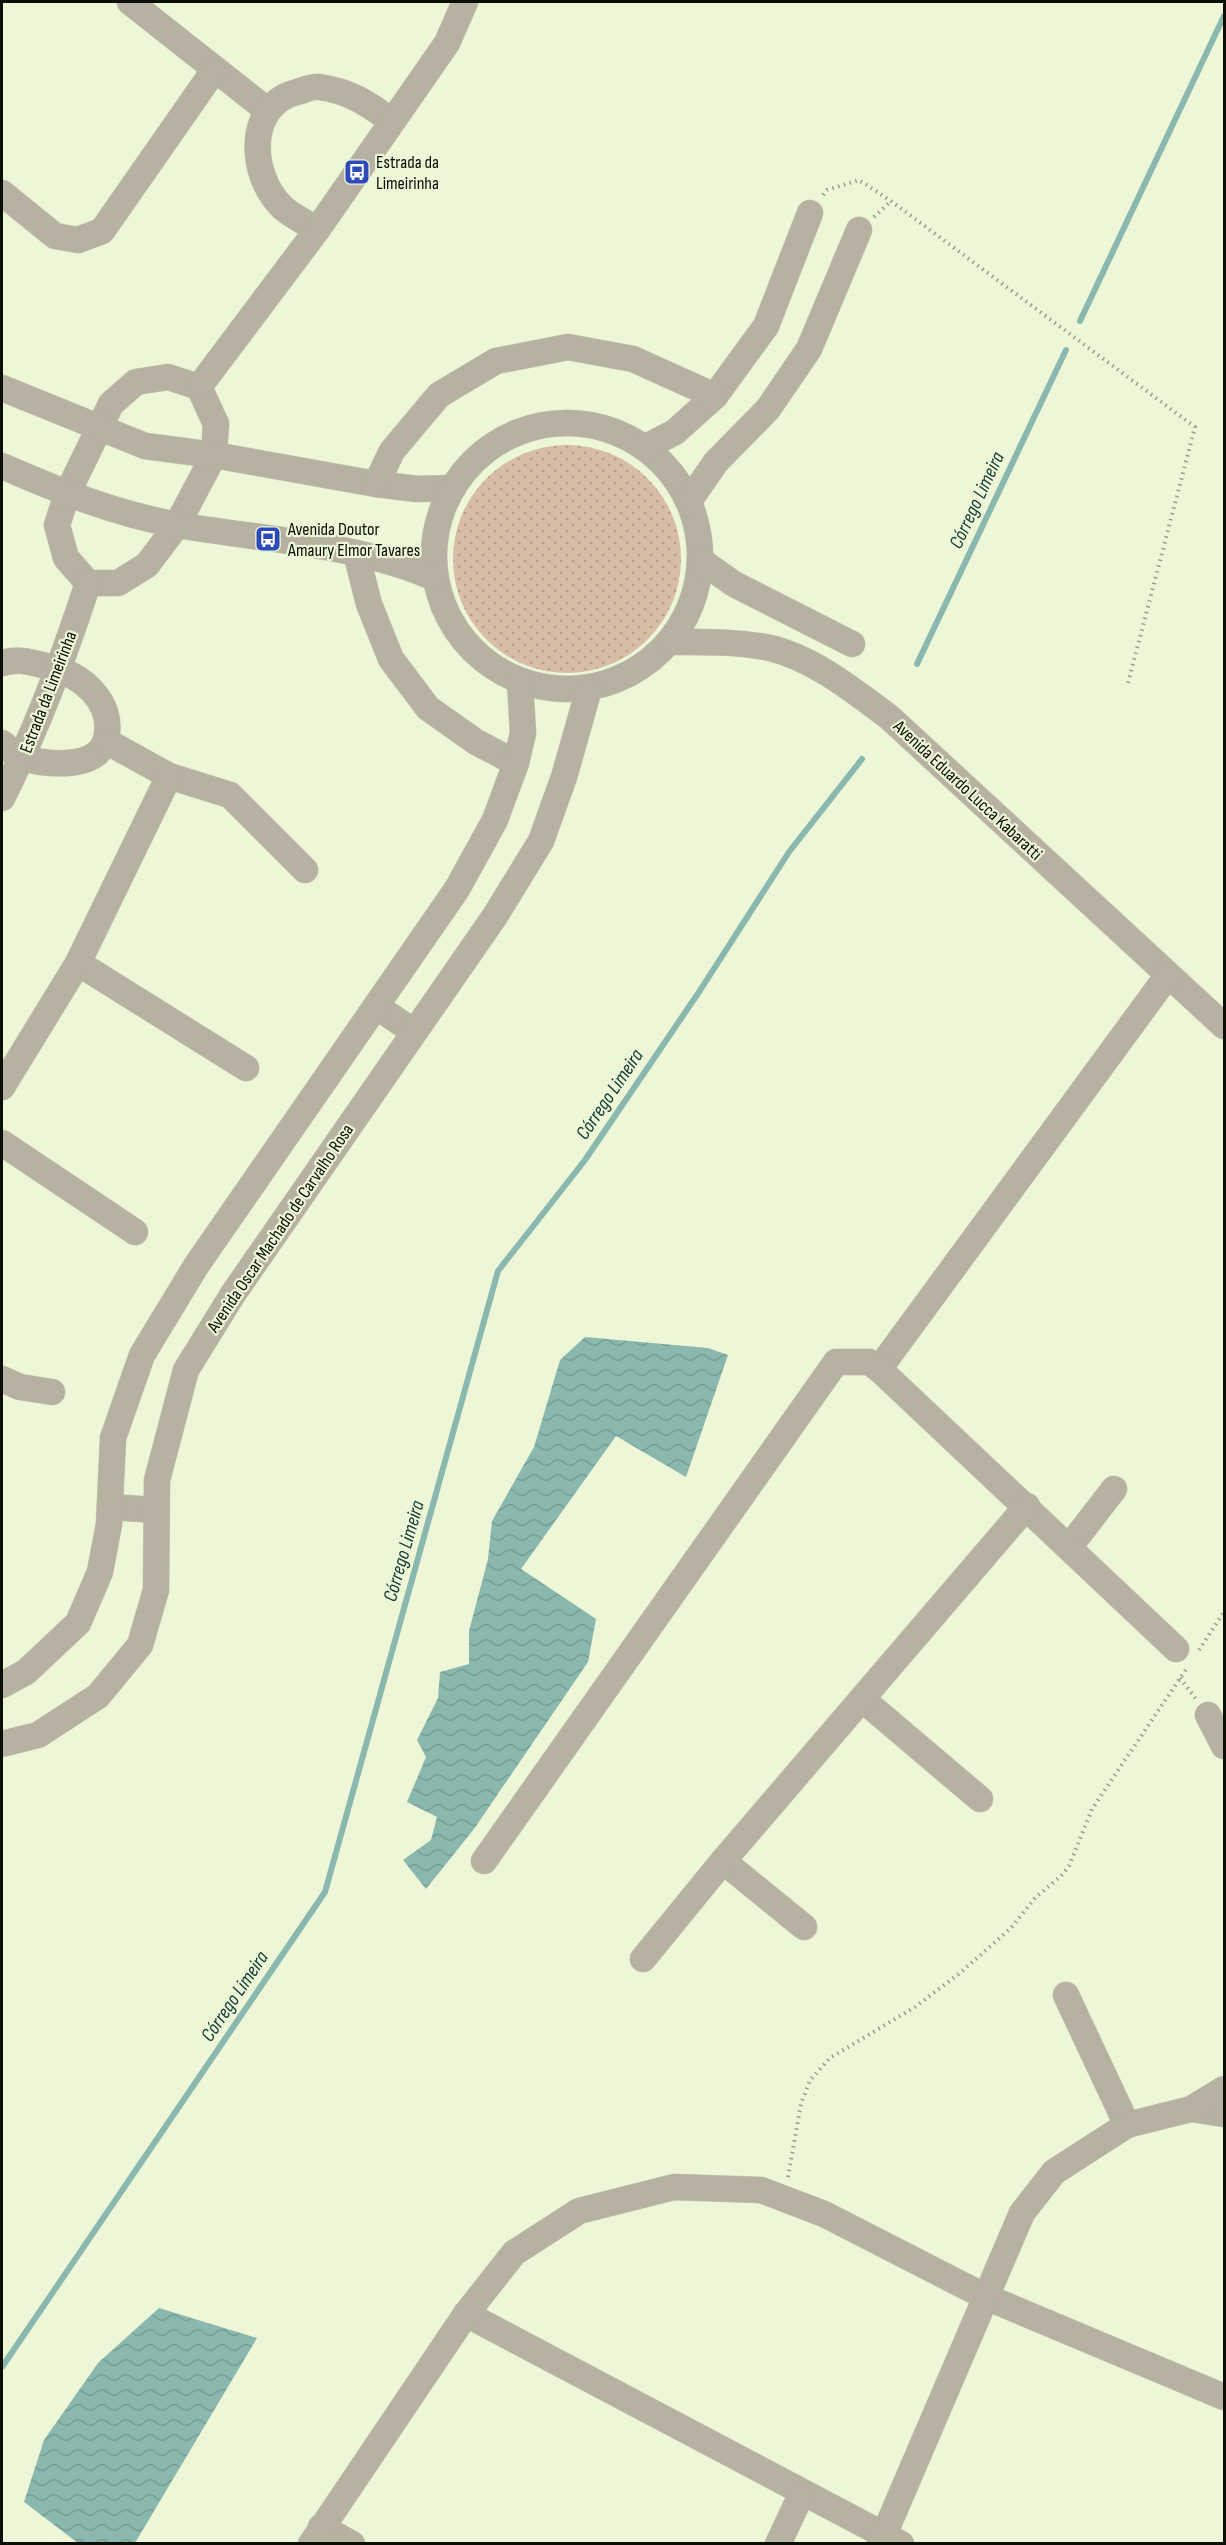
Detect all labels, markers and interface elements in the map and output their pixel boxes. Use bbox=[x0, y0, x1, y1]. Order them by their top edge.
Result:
place label: Estrada da Limeirinha bbox=[376, 152, 439, 194]
bus stop icon: Estrada da Limeirinha bbox=[342, 157, 372, 187]
water label: Córrego Limeira bbox=[944, 448, 1010, 553]
place label: Avenida Doutor Amaury Elmor Tavares bbox=[287, 519, 420, 561]
bus stop icon: Avenida Doutor Amaury Elmor Tavares bbox=[253, 524, 283, 554]
street label: Estrada da Limeirinha bbox=[16, 628, 81, 756]
street label: Avenida Eduardo Lucca Kabaratti bbox=[888, 715, 1046, 865]
water label: Córrego Limeira bbox=[571, 1045, 649, 1144]
street label: Avenida Oscar Machado de Carvalho Rosa bbox=[202, 1120, 358, 1337]
water label: Córrego Limeira bbox=[378, 1498, 430, 1605]
water label: Córrego Limeira bbox=[196, 1947, 274, 2046]

